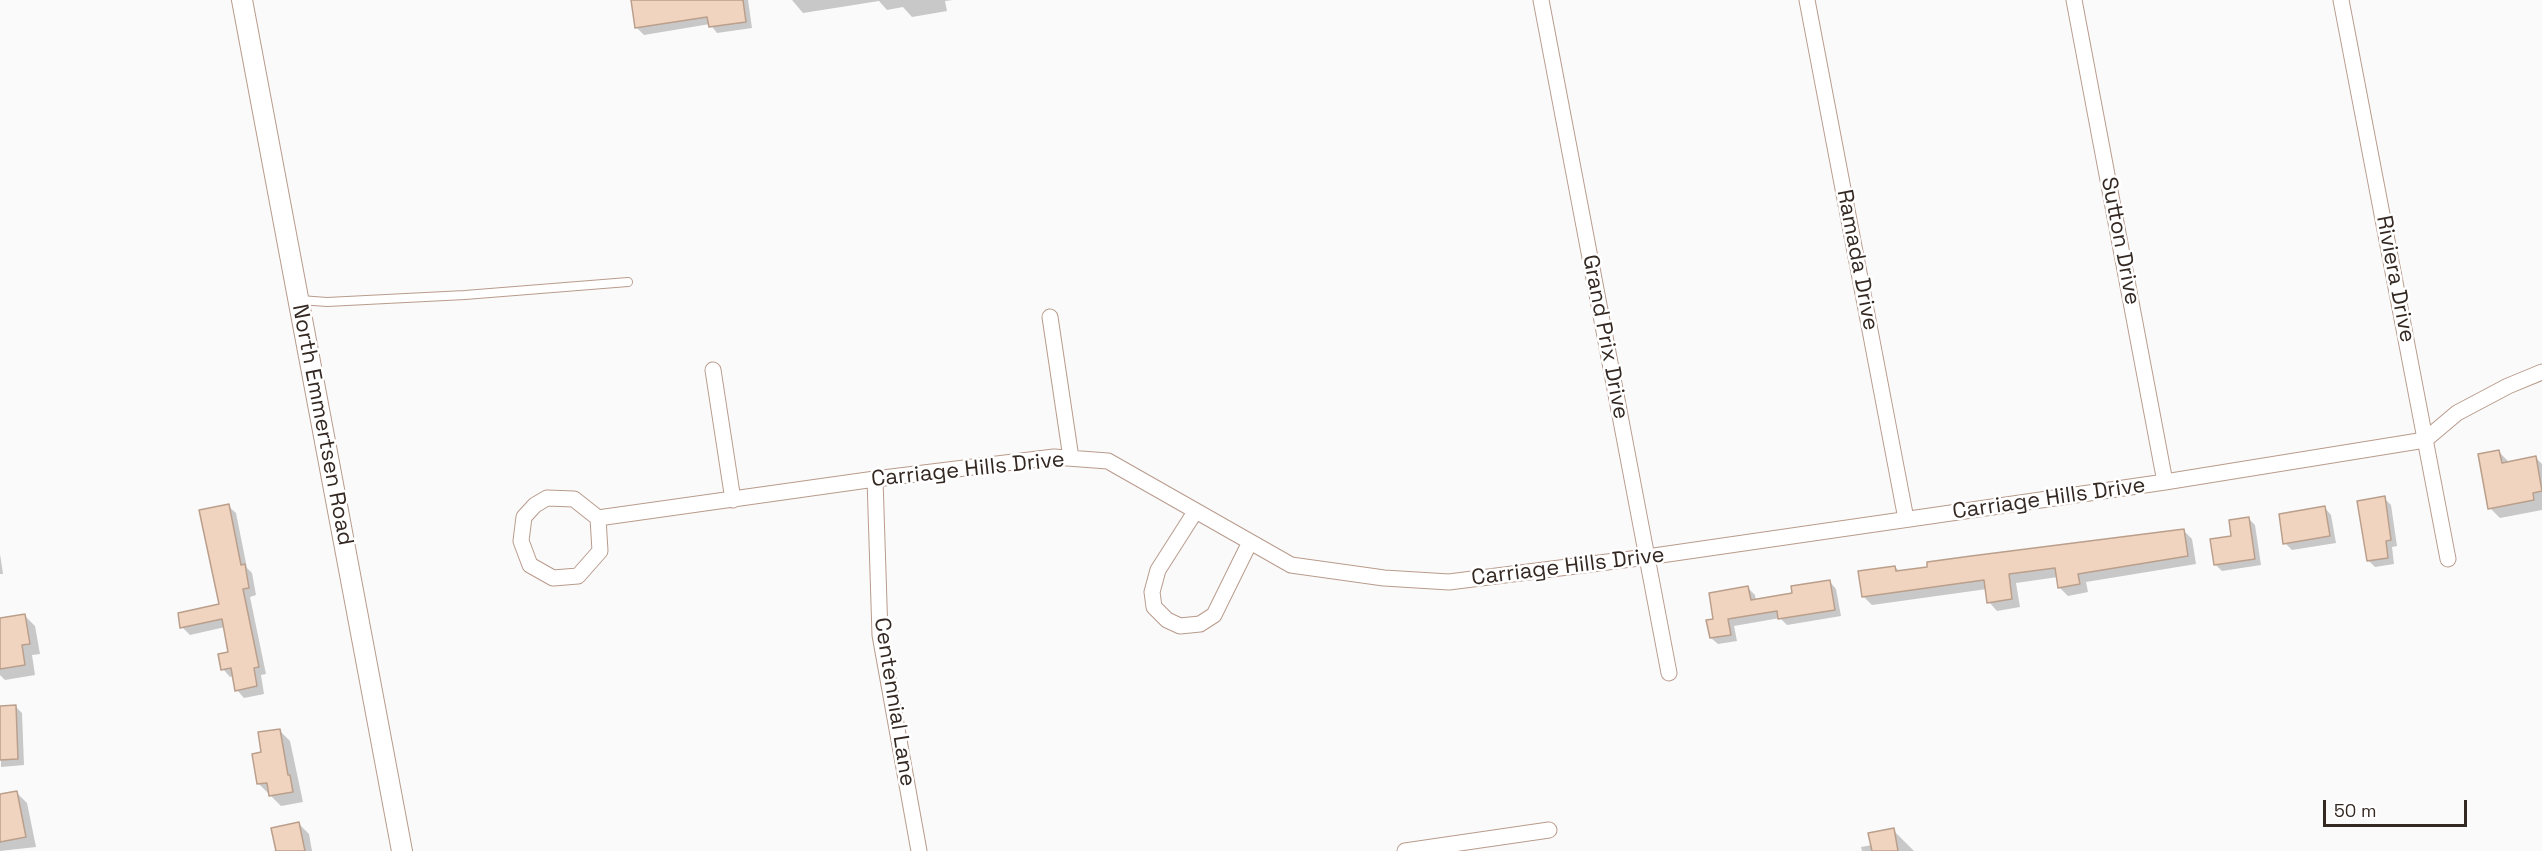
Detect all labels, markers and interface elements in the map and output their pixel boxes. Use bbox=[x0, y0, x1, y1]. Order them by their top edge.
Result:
street label: Sutton Drive bbox=[2095, 175, 2145, 307]
street label: Ramada Drive bbox=[1830, 187, 1884, 333]
street label: Riviera Drive bbox=[2370, 213, 2420, 345]
street label: Grand Prix Drive bbox=[1576, 253, 1634, 421]
street label: North Emmertsen Road bbox=[286, 302, 358, 548]
street label: Carriage Hills Drive bbox=[870, 447, 1066, 493]
street label: Carriage Hills Drive bbox=[1951, 472, 2147, 526]
street label: Carriage Hills Drive bbox=[1470, 542, 1666, 592]
street label: Centennial Lane bbox=[868, 616, 920, 788]
scale bar bbox=[2326, 788, 2470, 826]
text: 50 m bbox=[2334, 799, 2376, 822]

